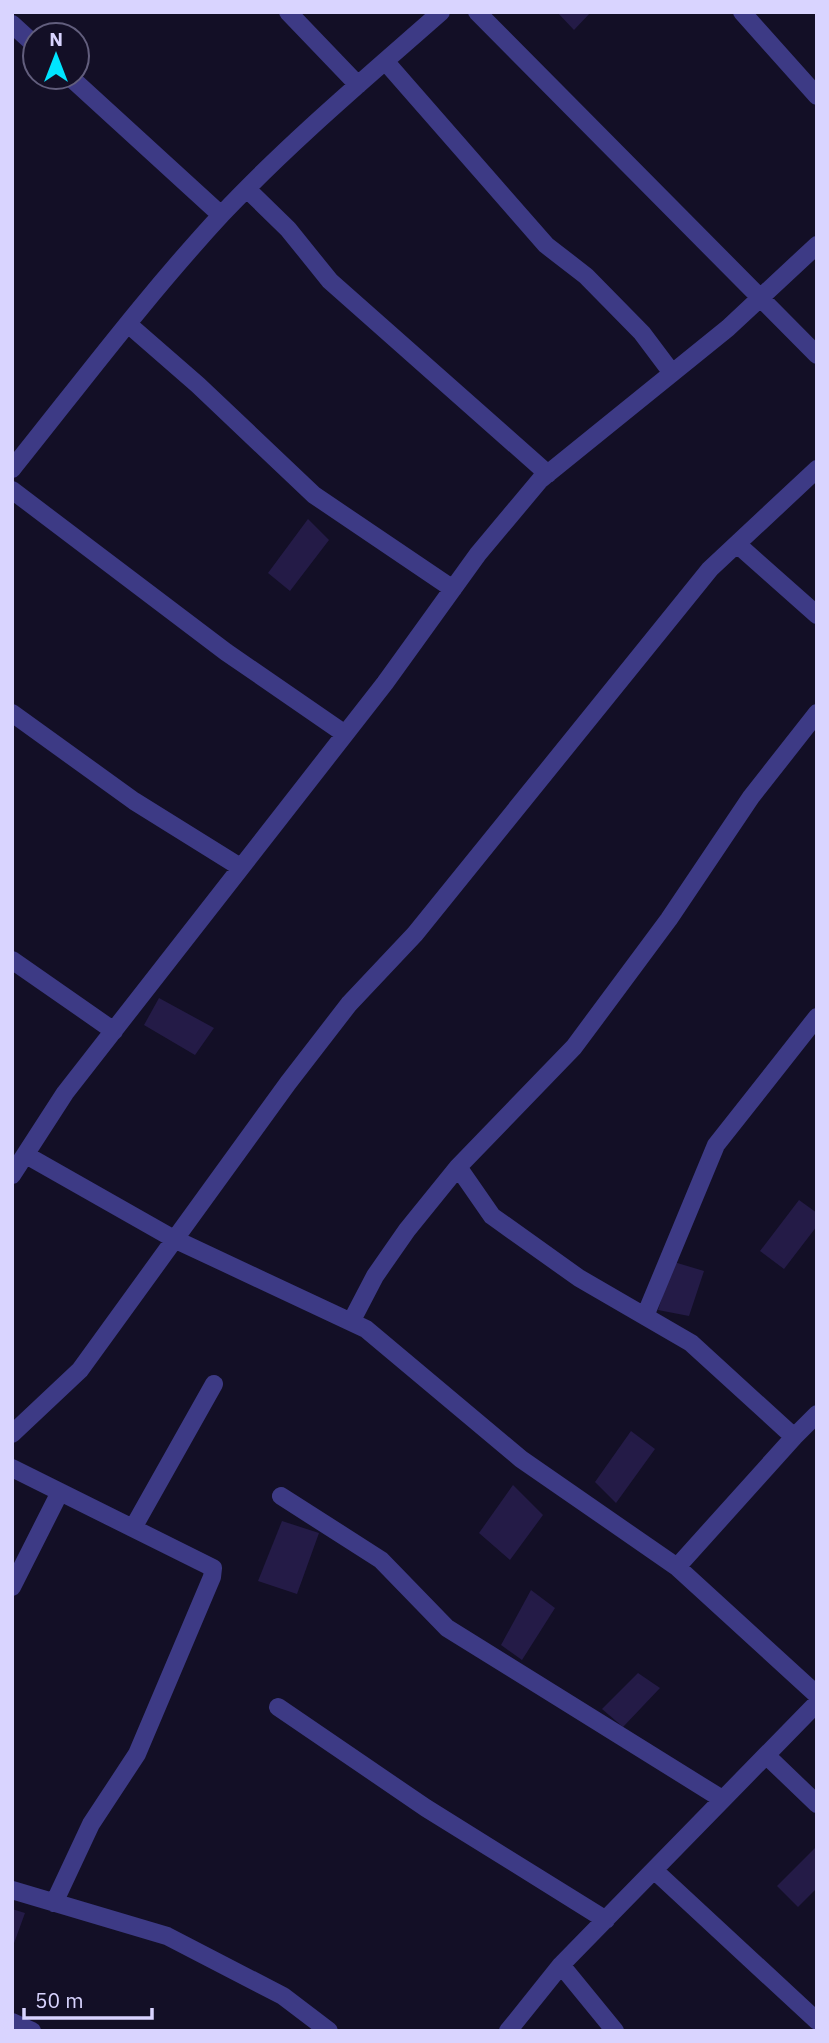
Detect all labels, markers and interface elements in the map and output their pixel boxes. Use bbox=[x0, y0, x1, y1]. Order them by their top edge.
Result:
north arrow bbox=[21, 21, 91, 91]
text: N bbox=[49, 27, 63, 51]
scale bar bbox=[24, 1976, 152, 2020]
text: 50 m bbox=[35, 1986, 84, 2014]

